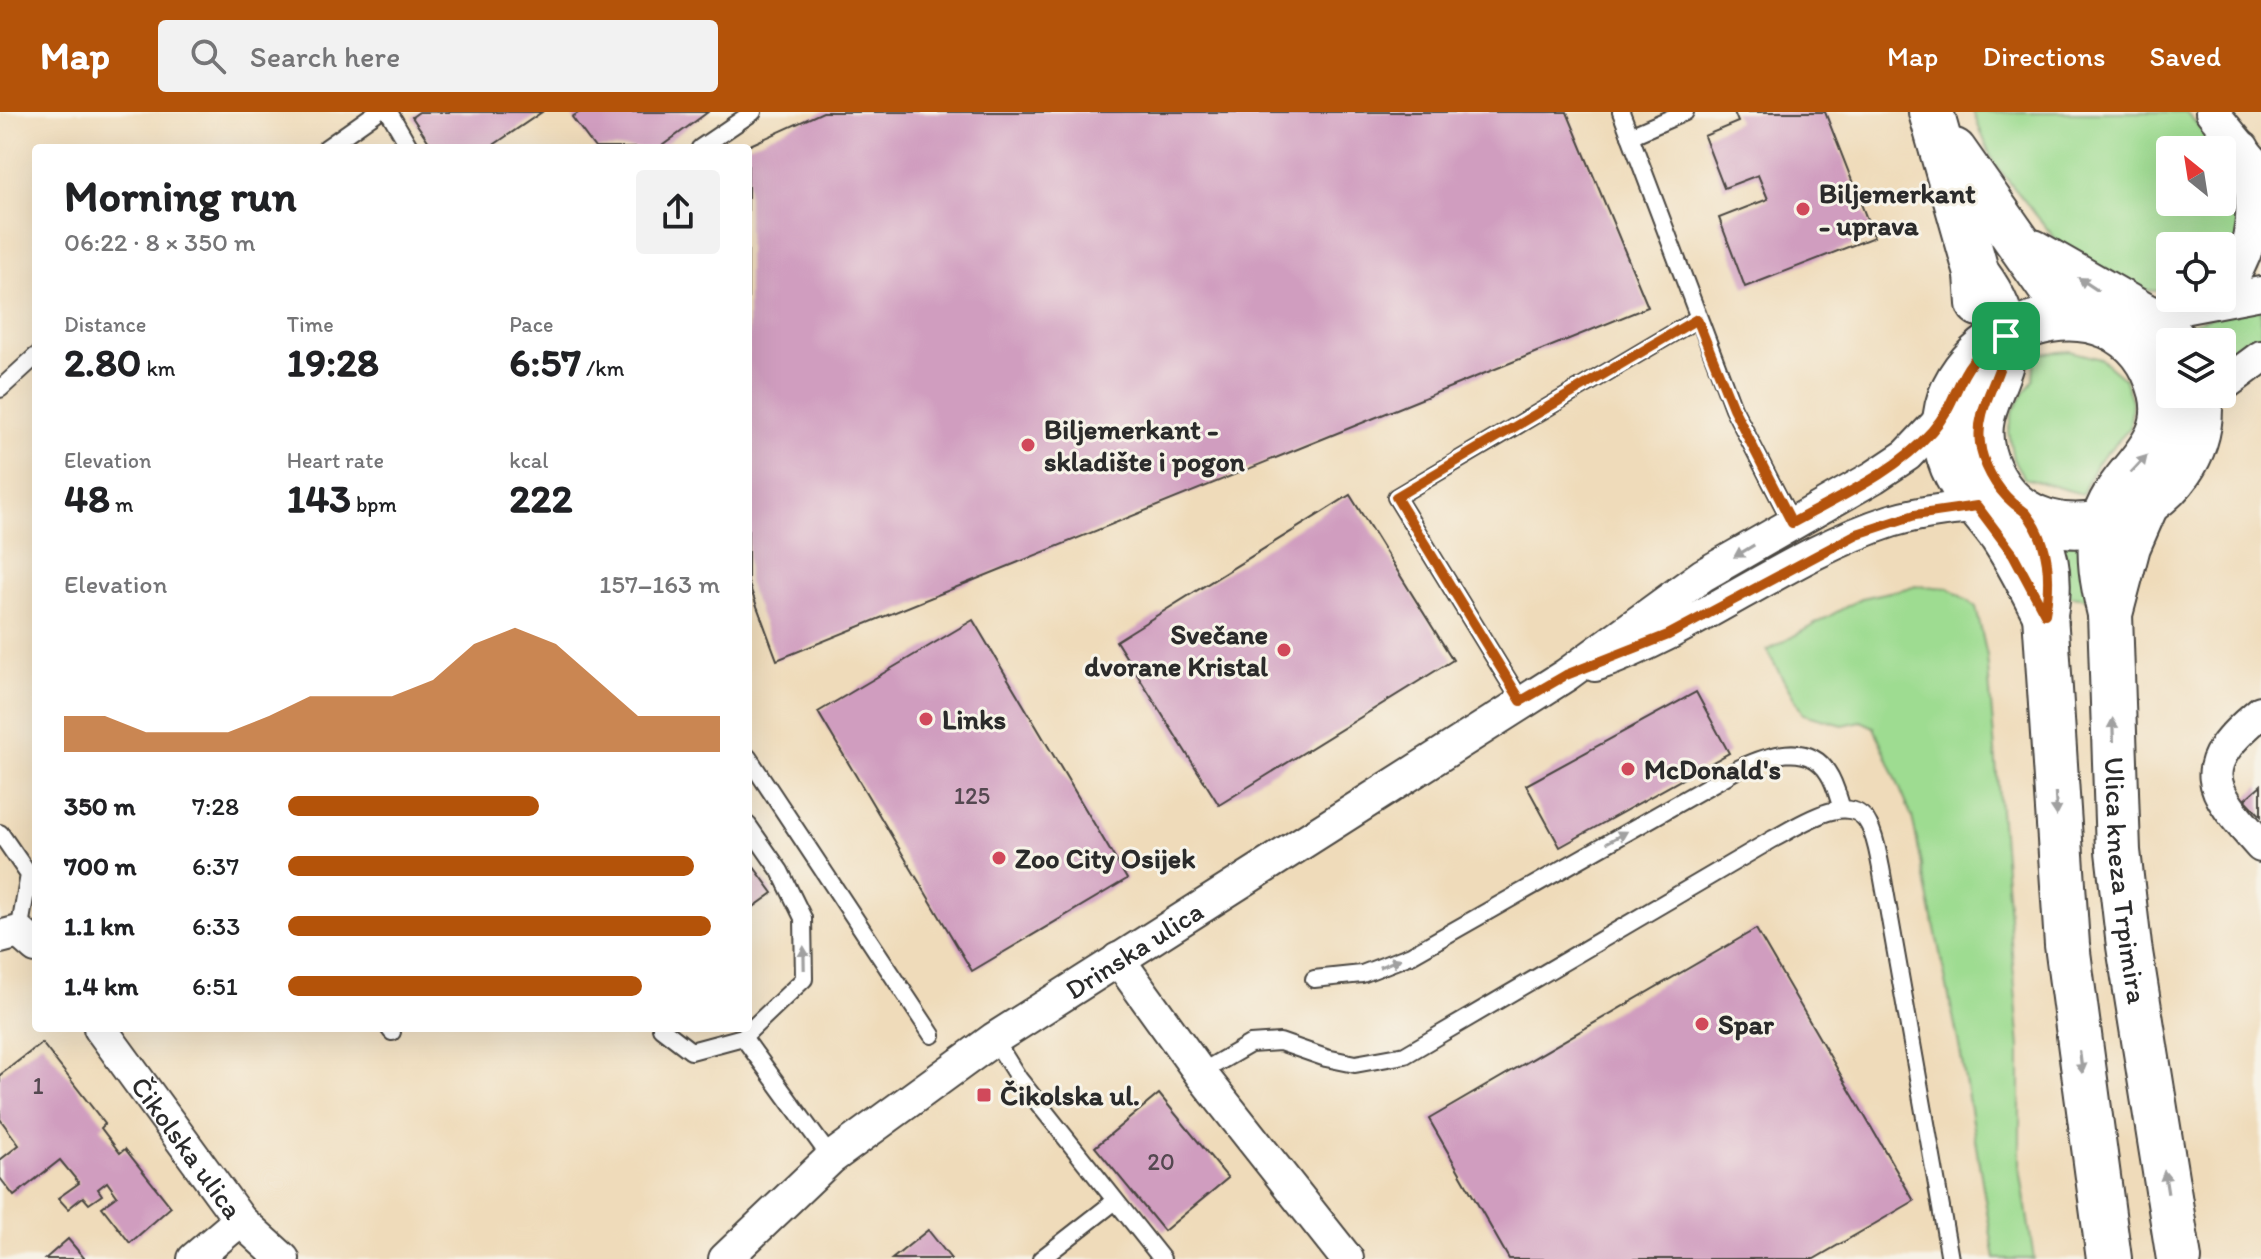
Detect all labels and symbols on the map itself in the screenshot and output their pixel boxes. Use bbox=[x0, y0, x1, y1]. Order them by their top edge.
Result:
north arrow bbox=[2156, 136, 2236, 216]
place label: Biljemerkant - uprava bbox=[1819, 176, 1976, 242]
marker: Biljemerkant - uprava bbox=[1794, 200, 1812, 218]
one-way arrow bbox=[2077, 277, 2099, 291]
pin bbox=[1972, 302, 2040, 370]
place label: Biljemerkant - skladište i pogon bbox=[1044, 412, 1245, 478]
marker: Biljemerkant - skladište i pogon bbox=[1019, 436, 1037, 454]
one-way arrow bbox=[2130, 455, 2148, 474]
one-way arrow bbox=[1733, 544, 1755, 558]
place label: Svečane dvorane Kristal bbox=[1084, 617, 1268, 683]
marker: Svečane dvorane Kristal bbox=[1275, 641, 1293, 659]
place label: Links bbox=[942, 702, 1006, 736]
marker: Links bbox=[917, 710, 935, 728]
one-way arrow bbox=[2106, 717, 2119, 742]
place label: McDonald's bbox=[1644, 752, 1781, 786]
street label: Ulica kneza Trpimira bbox=[2098, 756, 2155, 1007]
marker: McDonald's bbox=[1619, 760, 1637, 778]
house number: 125 bbox=[954, 781, 990, 810]
one-way arrow bbox=[2050, 792, 2063, 817]
one-way arrow bbox=[1606, 830, 1628, 844]
place label: Zoo City Osijek bbox=[1015, 841, 1196, 875]
marker: Zoo City Osijek bbox=[990, 849, 1008, 867]
street label: Drinska ulica bbox=[1059, 894, 1209, 1006]
one-way arrow bbox=[798, 945, 810, 970]
one-way arrow bbox=[1378, 957, 1402, 970]
place label: Spar bbox=[1718, 1007, 1774, 1041]
marker: Spar bbox=[1693, 1015, 1711, 1033]
one-way arrow bbox=[2075, 1050, 2088, 1075]
street label: Čikolska ulica bbox=[124, 1070, 251, 1226]
house number: 1 bbox=[32, 1071, 44, 1100]
place label: Čikolska ul. bbox=[1000, 1078, 1140, 1112]
marker: Čikolska ul. bbox=[975, 1086, 993, 1104]
house number: 20 bbox=[1147, 1147, 1175, 1176]
one-way arrow bbox=[2159, 1169, 2172, 1194]

